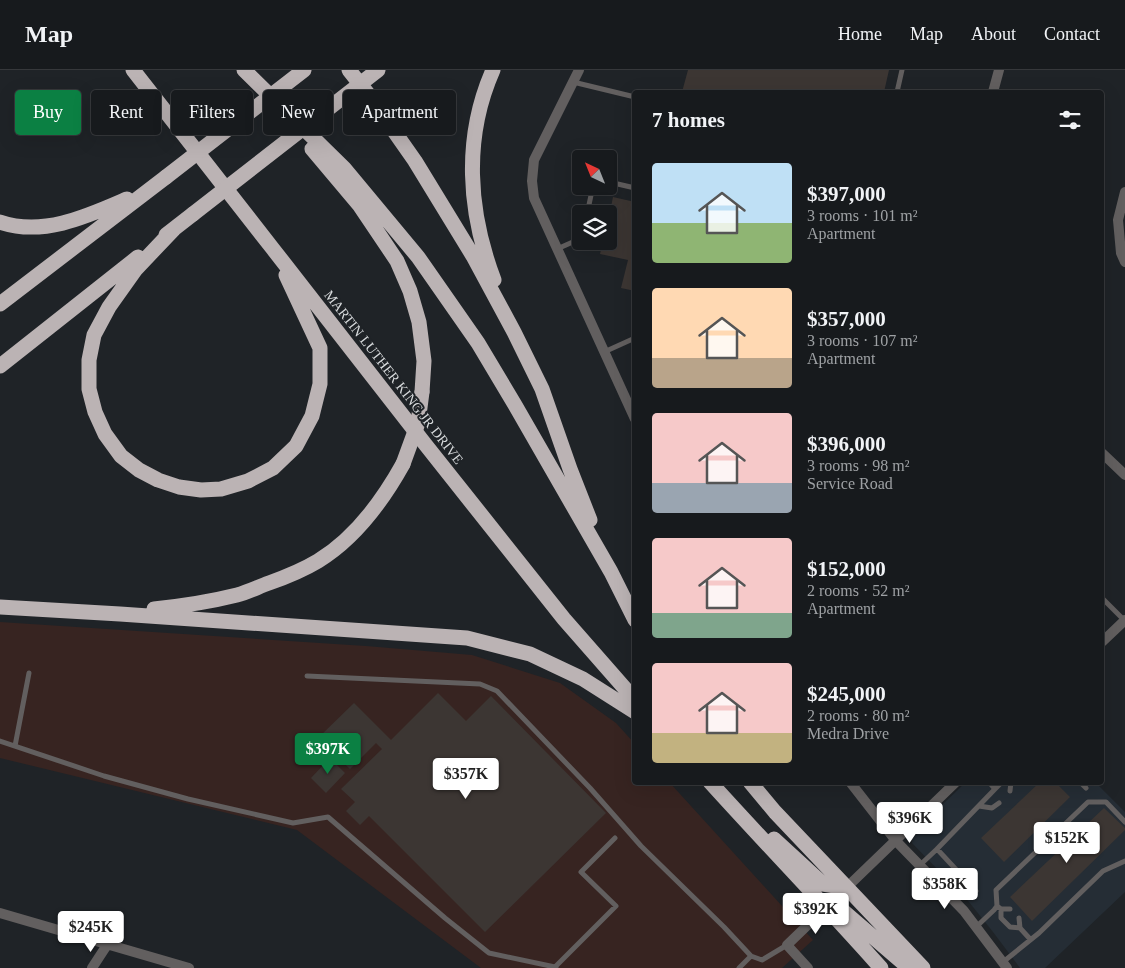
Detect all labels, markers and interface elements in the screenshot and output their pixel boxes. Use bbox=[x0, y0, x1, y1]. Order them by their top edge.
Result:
text: Map bbox=[25, 21, 73, 47]
text: Home bbox=[838, 24, 882, 44]
text: Map bbox=[910, 24, 943, 44]
text: About bbox=[971, 24, 1016, 44]
text: Contact bbox=[1044, 24, 1100, 44]
chip: Buy bbox=[15, 90, 81, 135]
chip: Rent bbox=[91, 90, 161, 135]
chip: Filters bbox=[171, 90, 253, 135]
chip: New bbox=[263, 90, 333, 135]
chip: Apartment bbox=[343, 90, 456, 135]
icon: filters bbox=[1056, 106, 1084, 134]
text: 7 homes bbox=[652, 108, 725, 132]
north arrow bbox=[572, 150, 618, 195]
map controls bbox=[572, 150, 617, 250]
text: $397,000 bbox=[807, 182, 886, 206]
icon: home bbox=[692, 183, 752, 243]
button: layers bbox=[572, 205, 617, 250]
text: 3 rooms · 101 m² bbox=[807, 207, 918, 224]
text: Apartment bbox=[807, 225, 875, 242]
street label: MARTIN LUTHER KING JR DRIVE bbox=[321, 288, 466, 467]
text: $357,000 bbox=[807, 307, 886, 331]
icon: home bbox=[692, 308, 752, 368]
text: 3 rooms · 107 m² bbox=[807, 332, 918, 349]
text: Apartment bbox=[807, 350, 875, 367]
text: $396,000 bbox=[807, 432, 886, 456]
icon: home bbox=[692, 433, 752, 493]
text: 3 rooms · 98 m² bbox=[807, 457, 910, 474]
text: Service Road bbox=[807, 475, 893, 492]
text: $152,000 bbox=[807, 557, 886, 581]
icon: home bbox=[692, 558, 752, 618]
text: 2 rooms · 52 m² bbox=[807, 582, 910, 599]
text: Apartment bbox=[807, 600, 875, 617]
text: $245,000 bbox=[807, 682, 886, 706]
icon: home bbox=[692, 683, 752, 743]
text: 2 rooms · 80 m² bbox=[807, 707, 910, 724]
text: Medra Drive bbox=[807, 725, 889, 742]
pin: $397K bbox=[293, 732, 363, 775]
text: $397K bbox=[306, 740, 350, 757]
pin: $357K bbox=[431, 758, 501, 800]
text: $357K bbox=[444, 765, 488, 782]
pin: $396K bbox=[875, 802, 945, 844]
text: $396K bbox=[888, 809, 932, 826]
pin: $152K bbox=[1032, 822, 1102, 864]
text: $152K bbox=[1045, 829, 1089, 846]
pin: $358K bbox=[910, 868, 980, 910]
text: $358K bbox=[923, 875, 967, 892]
pin: $392K bbox=[781, 892, 851, 935]
text: $392K bbox=[794, 900, 838, 917]
pin: $245K bbox=[56, 910, 126, 953]
text: $245K bbox=[69, 918, 113, 935]

